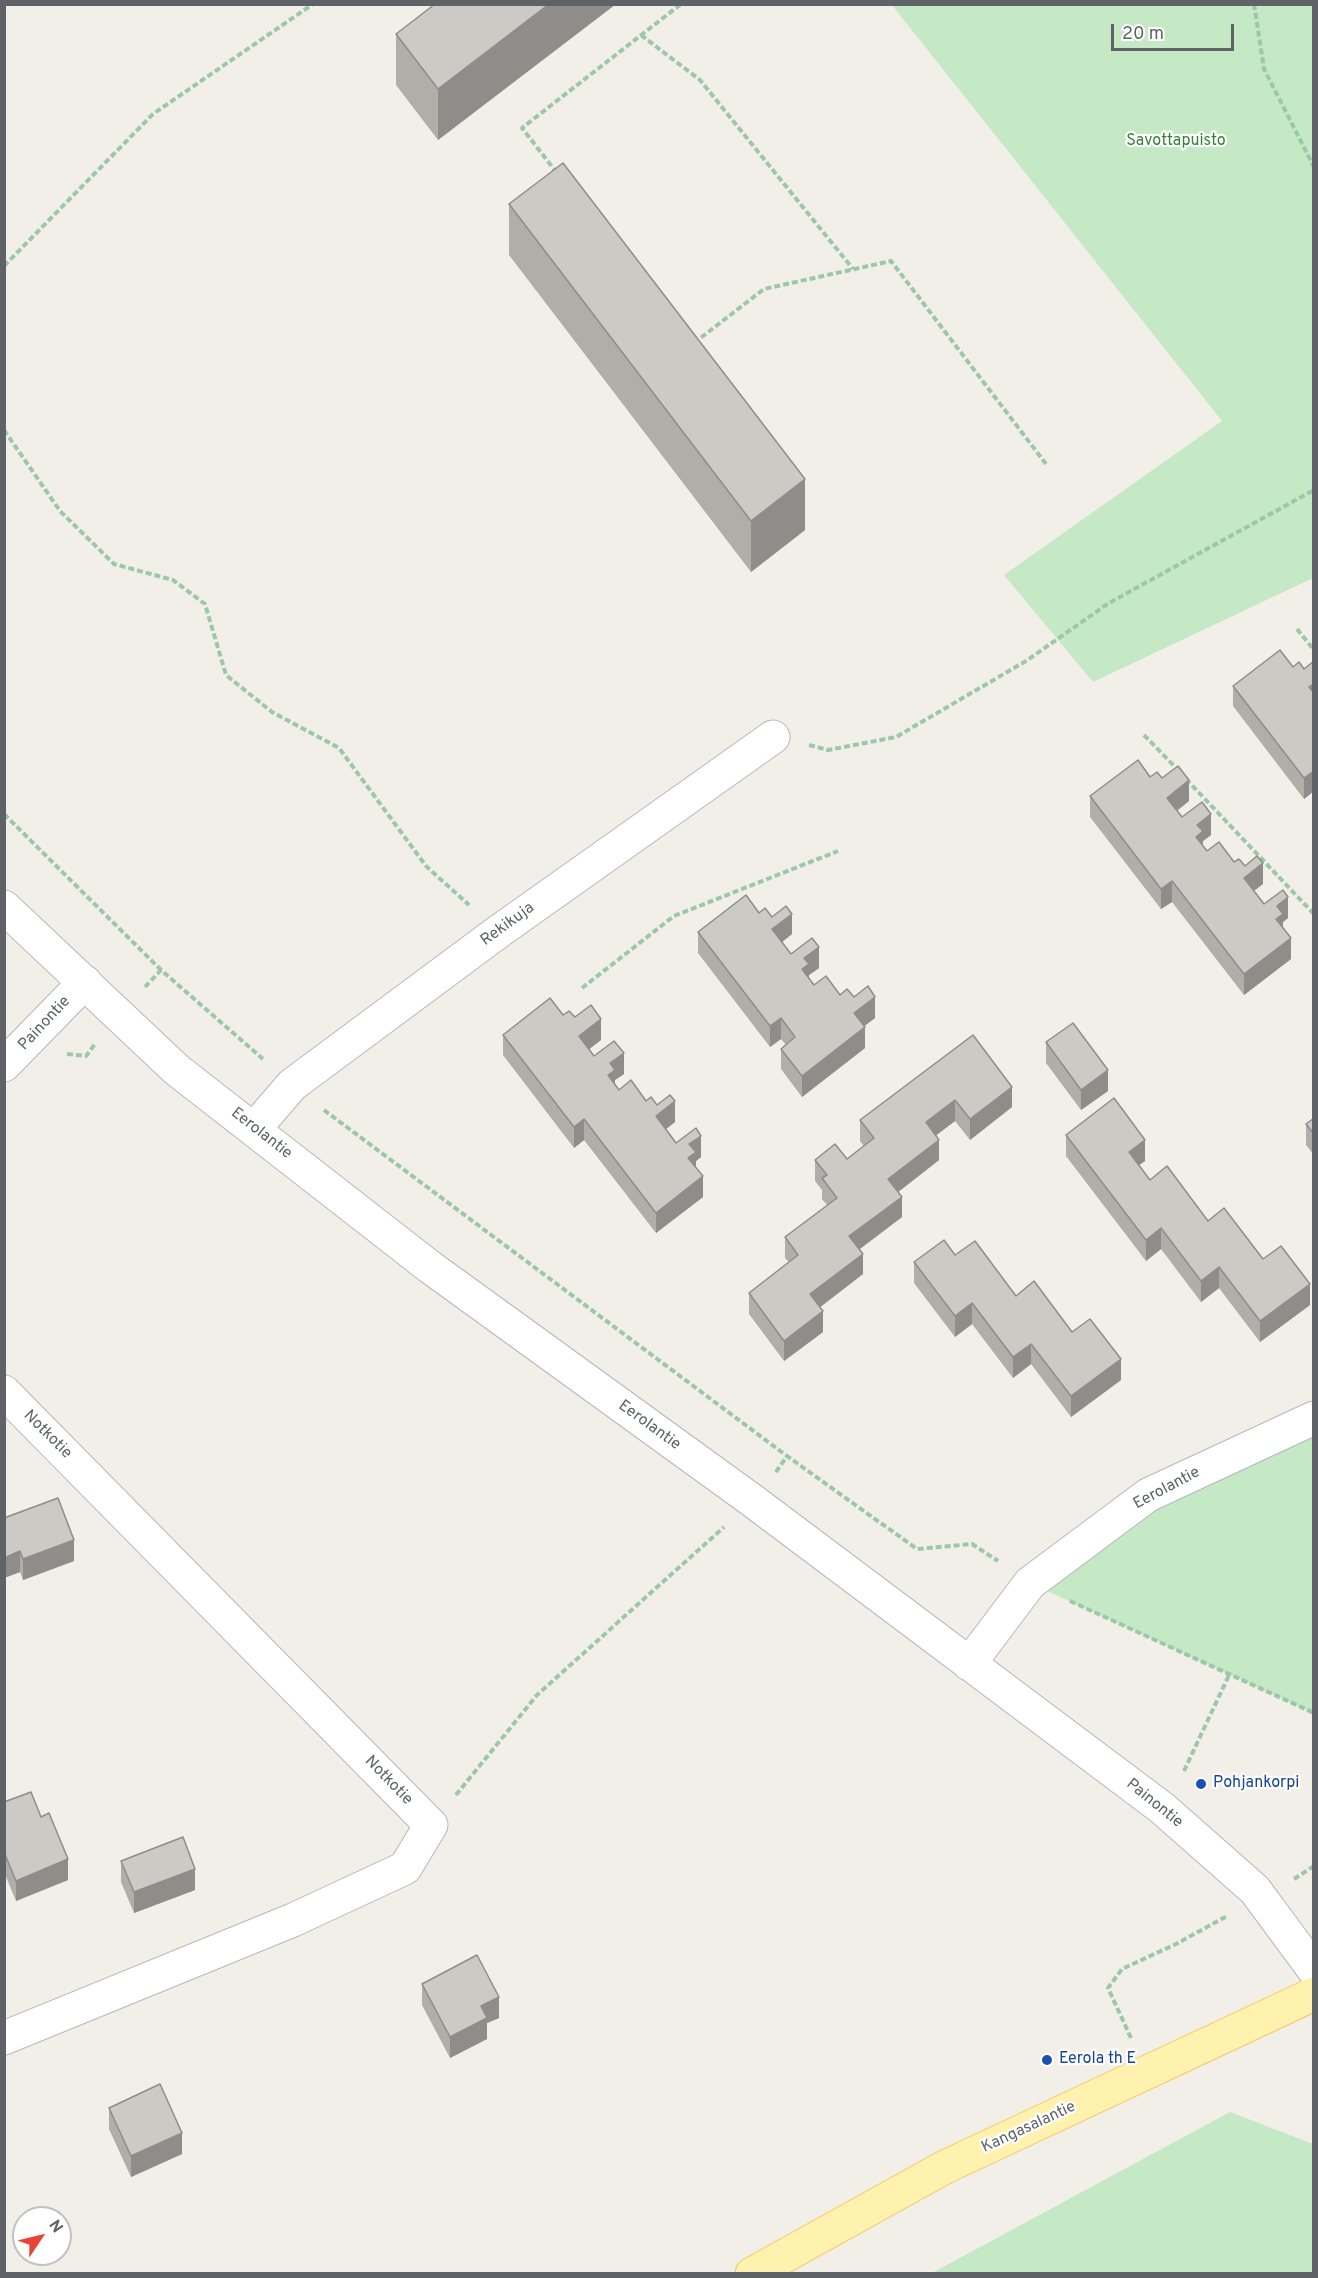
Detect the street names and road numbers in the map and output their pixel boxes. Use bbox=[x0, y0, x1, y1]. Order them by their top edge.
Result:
street label: Rekikuja bbox=[477, 899, 539, 951]
street label: Painontie bbox=[15, 993, 75, 1055]
street label: Eerolantie bbox=[227, 1104, 295, 1164]
street label: Eerolantie bbox=[614, 1397, 684, 1455]
street label: Notkotie bbox=[19, 1407, 75, 1463]
street label: Eerolantie bbox=[1130, 1463, 1204, 1515]
street label: Notkotie bbox=[360, 1752, 416, 1810]
street label: Painontie bbox=[1122, 1775, 1186, 1833]
street label: Kangasalantie bbox=[979, 2098, 1079, 2158]

